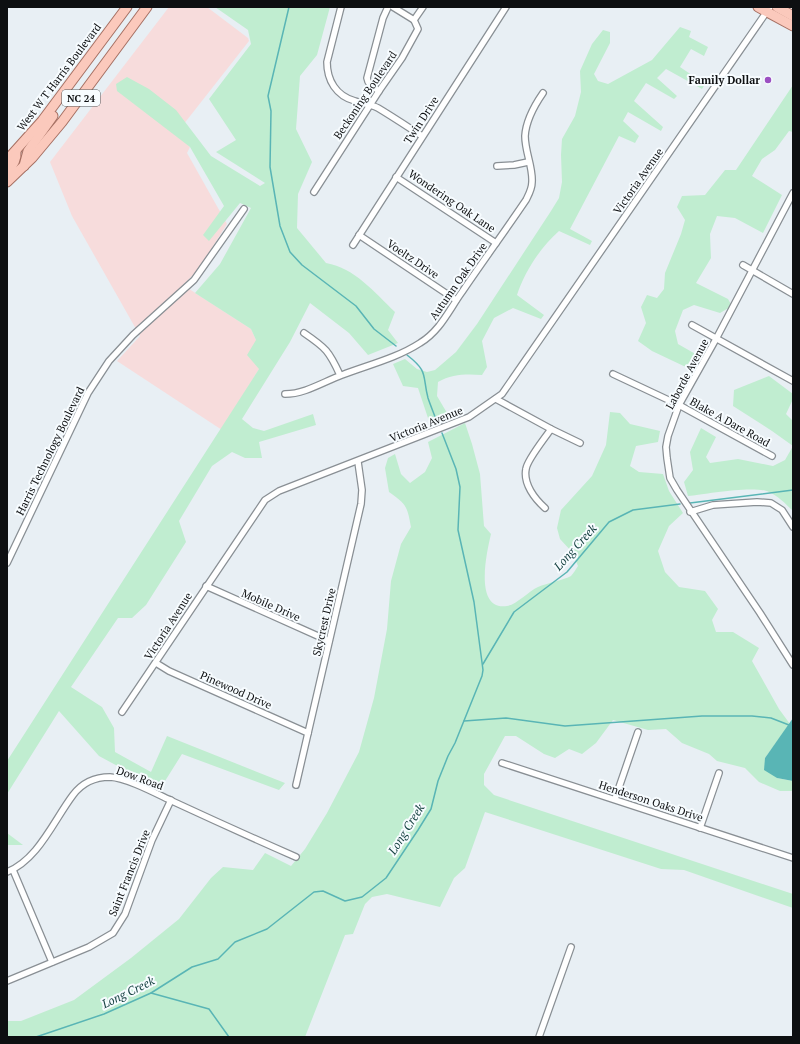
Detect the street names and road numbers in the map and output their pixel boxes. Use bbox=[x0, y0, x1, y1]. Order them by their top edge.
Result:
street label: West W T Harris Boulevard bbox=[14, 20, 104, 134]
street label: Beckoning Boulevard bbox=[330, 48, 400, 142]
road number: NC 24 bbox=[62, 90, 100, 106]
street label: Twin Drive bbox=[401, 93, 442, 146]
street label: Victoria Avenue bbox=[610, 145, 666, 217]
street label: Wondering Oak Lane bbox=[406, 167, 499, 236]
street label: Voeltz Drive bbox=[384, 236, 442, 282]
street label: Autumn Oak Drive bbox=[426, 239, 490, 322]
street label: Laborde Avenue bbox=[663, 336, 712, 412]
street label: Harris Technology Boulevard bbox=[13, 384, 87, 518]
street label: Blake A Dare Road bbox=[687, 394, 773, 450]
street label: Victoria Avenue bbox=[387, 403, 465, 445]
street label: Mobile Drive bbox=[240, 586, 303, 624]
street label: Skycrest Drive bbox=[309, 586, 339, 657]
street label: Victoria Avenue bbox=[141, 589, 195, 662]
street label: Pinewood Drive bbox=[198, 668, 274, 712]
street label: Dow Road bbox=[115, 763, 165, 793]
street label: Henderson Oaks Drive bbox=[597, 777, 705, 825]
street label: Saint Francis Drive bbox=[105, 827, 153, 918]

